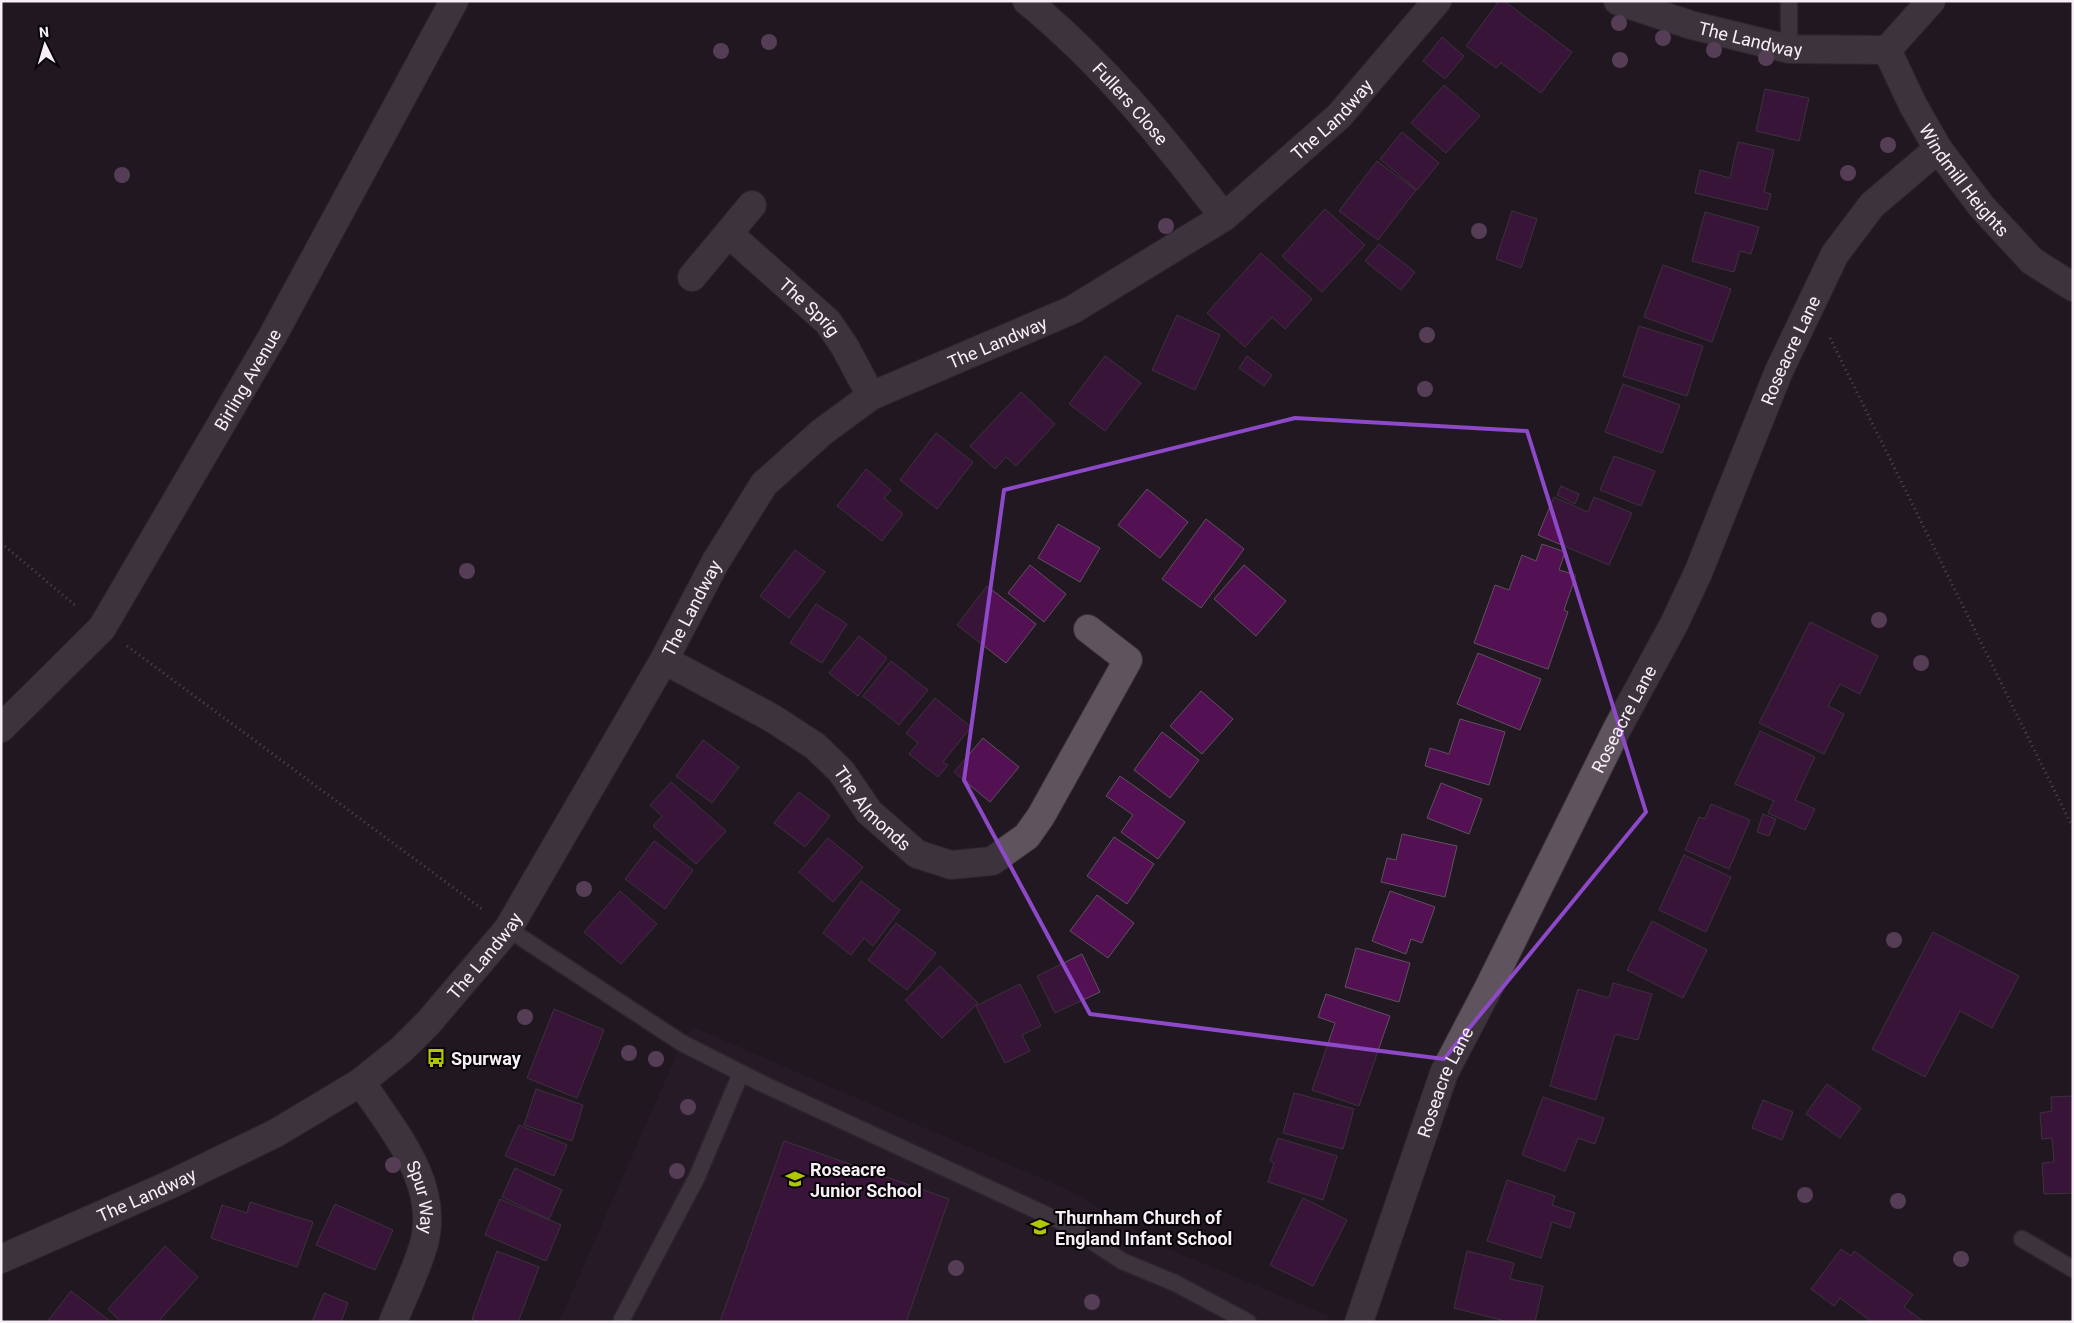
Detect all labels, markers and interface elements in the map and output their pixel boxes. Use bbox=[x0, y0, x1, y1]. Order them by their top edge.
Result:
street label: The Landway bbox=[1696, 17, 1803, 60]
north arrow bbox=[20, 20, 70, 70]
text: N bbox=[38, 24, 49, 40]
street label: Fullers Close bbox=[1089, 58, 1173, 149]
street label: The Landway bbox=[1287, 74, 1377, 164]
street label: Windmill Heights bbox=[1915, 120, 2014, 240]
street label: The Sprig bbox=[775, 273, 845, 340]
street label: Roseacre Lane bbox=[1756, 292, 1824, 408]
street label: The Landway bbox=[944, 311, 1051, 373]
street label: Birling Avenue bbox=[209, 325, 285, 434]
street label: The Landway bbox=[657, 556, 725, 660]
street label: Roseacre Lane bbox=[1587, 662, 1660, 776]
street label: The Almonds bbox=[830, 762, 915, 854]
street label: The Landway bbox=[443, 908, 526, 1003]
street label: Roseacre Lane bbox=[1412, 1023, 1477, 1140]
bus stop icon: Spurway bbox=[425, 1047, 447, 1069]
place label: Spurway bbox=[451, 1048, 522, 1069]
street label: Spur Way bbox=[403, 1157, 438, 1236]
place label: Roseacre Junior School bbox=[810, 1159, 922, 1201]
street label: The Landway bbox=[94, 1163, 200, 1226]
school or university icon: Roseacre Junior School bbox=[784, 1168, 806, 1190]
place label: Thurnham Church of England Infant School bbox=[1055, 1207, 1232, 1249]
school or university icon: Thurnham Church of England Infant School bbox=[1029, 1216, 1051, 1238]

